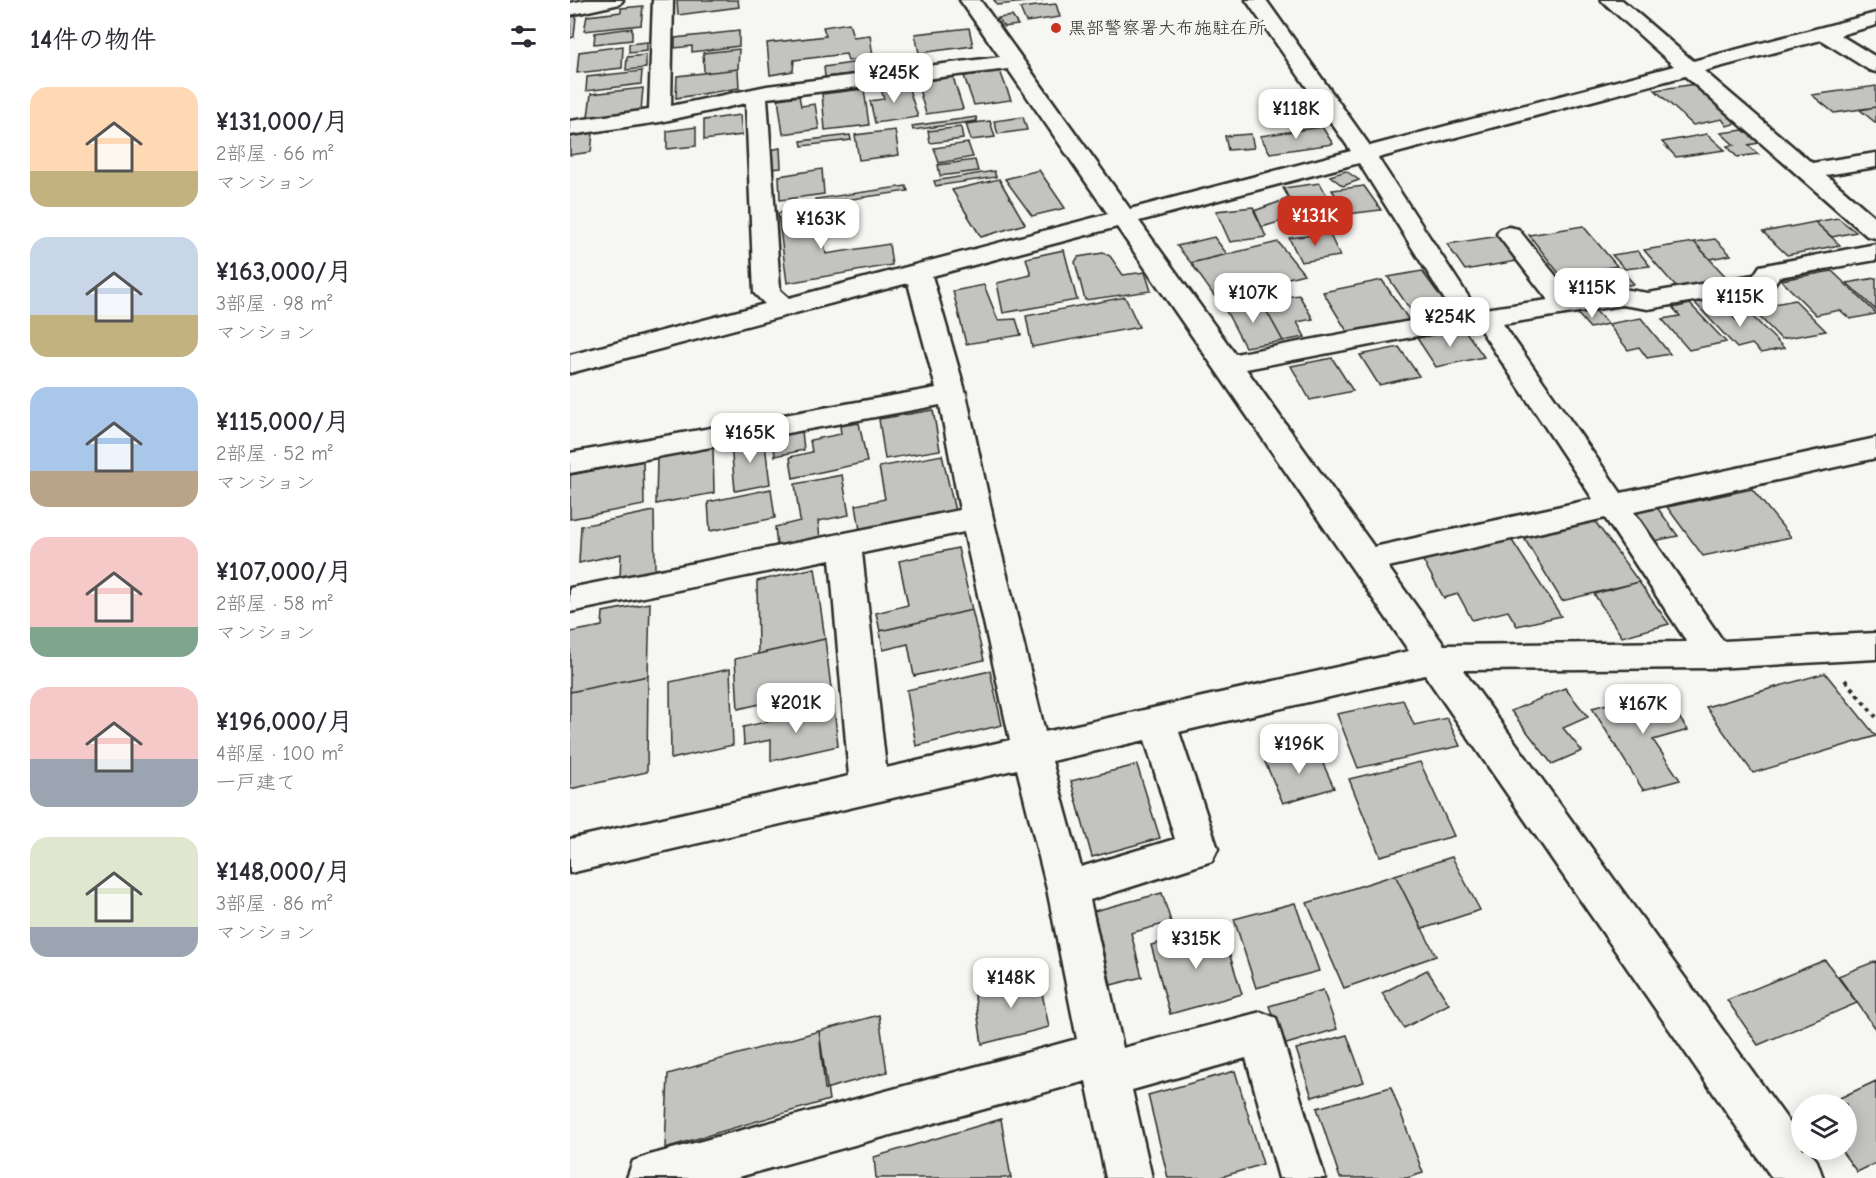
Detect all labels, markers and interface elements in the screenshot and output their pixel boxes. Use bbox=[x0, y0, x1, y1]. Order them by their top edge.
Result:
place label: 黒部警察署大布施駐在所 bbox=[1068, 18, 1266, 39]
icon: filters bbox=[507, 20, 540, 53]
marker: 黒部警察署大布施駐在所 bbox=[1049, 21, 1063, 35]
text: 14件の物件 bbox=[30, 25, 156, 55]
pin: ¥245K bbox=[852, 53, 936, 104]
text: ¥245K bbox=[869, 61, 919, 84]
pin: ¥118K bbox=[1254, 89, 1338, 140]
text: ¥118K bbox=[1272, 97, 1320, 120]
text: ¥131,000/月 bbox=[216, 107, 349, 137]
icon: home bbox=[78, 111, 150, 183]
text: 2部屋 · 66 m² bbox=[216, 142, 333, 165]
text: マンション bbox=[216, 171, 315, 194]
pin: ¥131K bbox=[1273, 196, 1357, 247]
pin: ¥163K bbox=[779, 199, 863, 250]
text: ¥131K bbox=[1292, 204, 1338, 227]
text: ¥163K bbox=[796, 207, 846, 230]
text: ¥163,000/月 bbox=[216, 257, 352, 287]
icon: home bbox=[78, 261, 150, 333]
pin: ¥115K bbox=[1550, 268, 1634, 319]
pin: ¥107K bbox=[1211, 273, 1295, 324]
text: ¥115K bbox=[1568, 276, 1616, 299]
pin: ¥115K bbox=[1698, 277, 1782, 328]
text: ¥107K bbox=[1228, 281, 1278, 304]
text: ¥115K bbox=[1716, 285, 1764, 308]
text: 3部屋 · 98 m² bbox=[216, 292, 332, 315]
pin: ¥254K bbox=[1408, 297, 1492, 348]
text: ¥254K bbox=[1424, 305, 1476, 328]
text: マンション bbox=[216, 321, 315, 344]
text: ¥115,000/月 bbox=[216, 407, 350, 437]
icon: home bbox=[78, 411, 150, 483]
pin: ¥165K bbox=[708, 413, 792, 464]
text: ¥165K bbox=[725, 421, 775, 444]
text: 2部屋 · 52 m² bbox=[216, 442, 333, 465]
text: マンション bbox=[216, 471, 315, 494]
text: ¥107,000/月 bbox=[216, 557, 353, 587]
icon: home bbox=[78, 561, 150, 633]
text: 2部屋 · 58 m² bbox=[216, 592, 333, 615]
text: マンション bbox=[216, 621, 315, 644]
pin: ¥201K bbox=[754, 683, 838, 734]
pin: ¥167K bbox=[1601, 684, 1685, 735]
text: ¥201K bbox=[771, 691, 821, 714]
text: ¥167K bbox=[1619, 692, 1667, 715]
text: ¥196,000/月 bbox=[216, 707, 353, 737]
icon: home bbox=[78, 711, 150, 783]
pin: ¥196K bbox=[1257, 724, 1341, 775]
text: ¥196K bbox=[1274, 732, 1324, 755]
text: 4部屋 · 100 m² bbox=[216, 742, 343, 765]
text: 一戸建て bbox=[216, 771, 296, 794]
text: ¥148,000/月 bbox=[216, 857, 351, 887]
icon: home bbox=[78, 861, 150, 933]
text: 3部屋 · 86 m² bbox=[216, 892, 332, 915]
pin: ¥315K bbox=[1154, 919, 1238, 970]
text: マンション bbox=[216, 921, 315, 944]
text: ¥315K bbox=[1171, 927, 1221, 950]
pin: ¥148K bbox=[969, 958, 1053, 1009]
text: ¥148K bbox=[987, 966, 1035, 989]
map controls bbox=[1791, 1094, 1857, 1160]
button: layers bbox=[1791, 1094, 1857, 1160]

